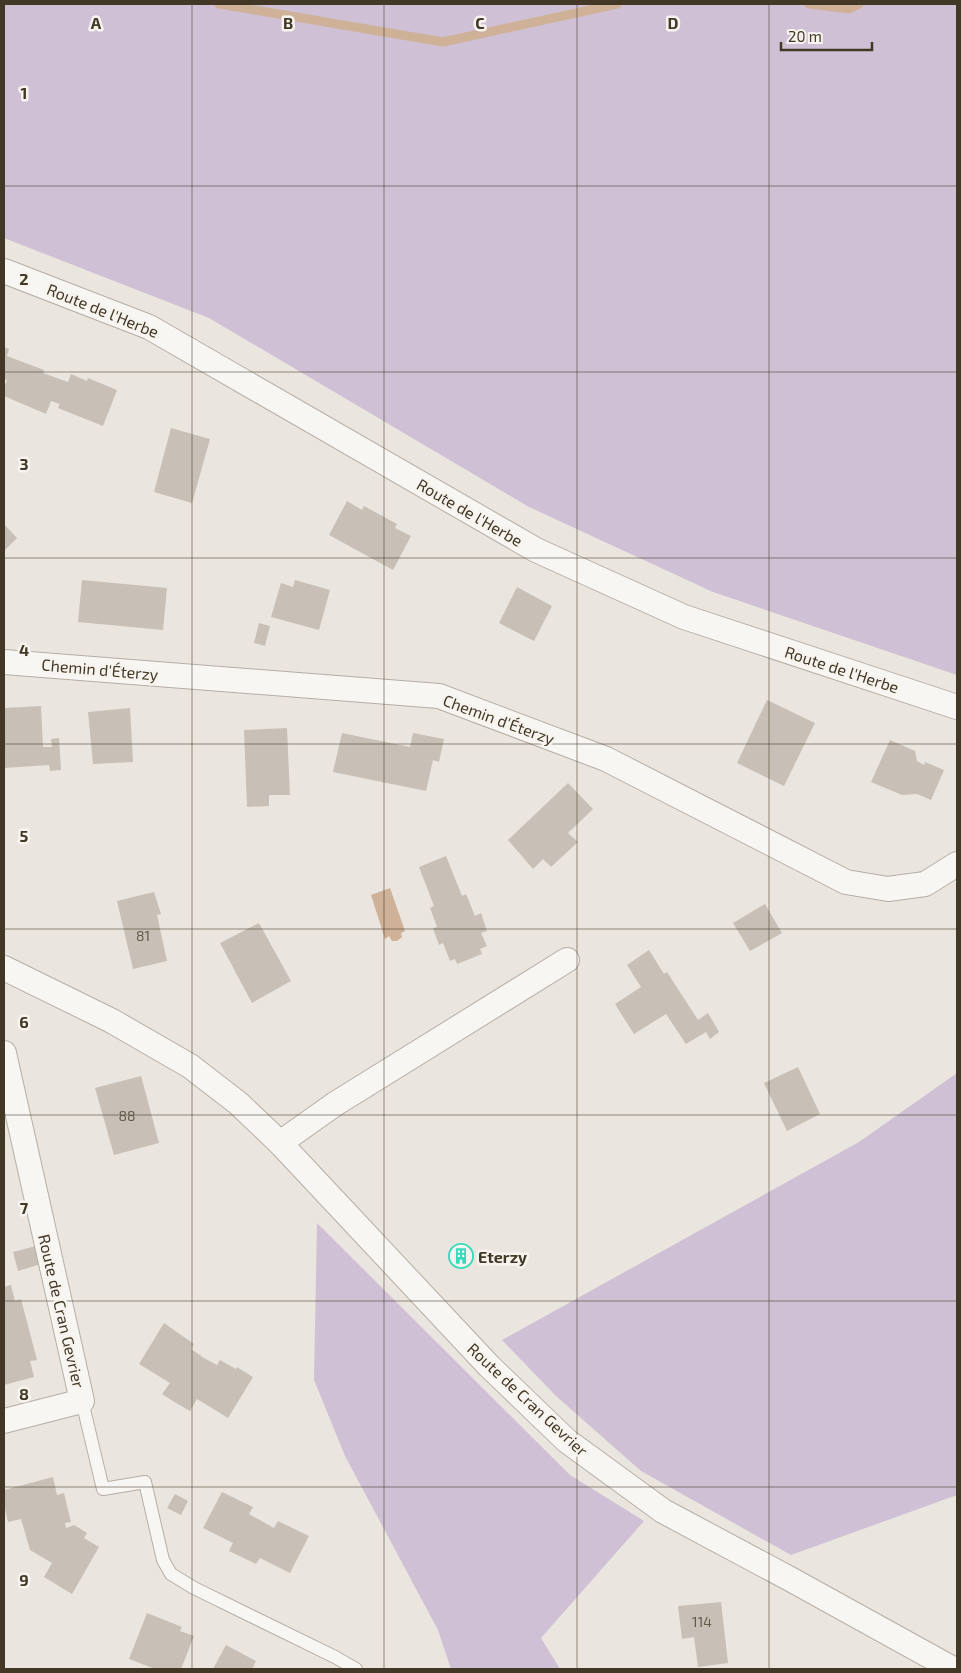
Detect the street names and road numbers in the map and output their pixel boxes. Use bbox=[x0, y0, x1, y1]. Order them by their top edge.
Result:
street label: Route de l'Herbe bbox=[44, 279, 162, 341]
street label: Route de l'Herbe bbox=[414, 474, 526, 550]
street label: Route de l'Herbe bbox=[783, 642, 901, 696]
street label: Chemin d'Éterzy bbox=[41, 654, 160, 684]
street label: Chemin d'Éterzy bbox=[441, 690, 558, 748]
street label: Route de Cran Gevrier bbox=[35, 1232, 89, 1390]
street label: Route de Cran Gevrier bbox=[464, 1338, 592, 1460]

